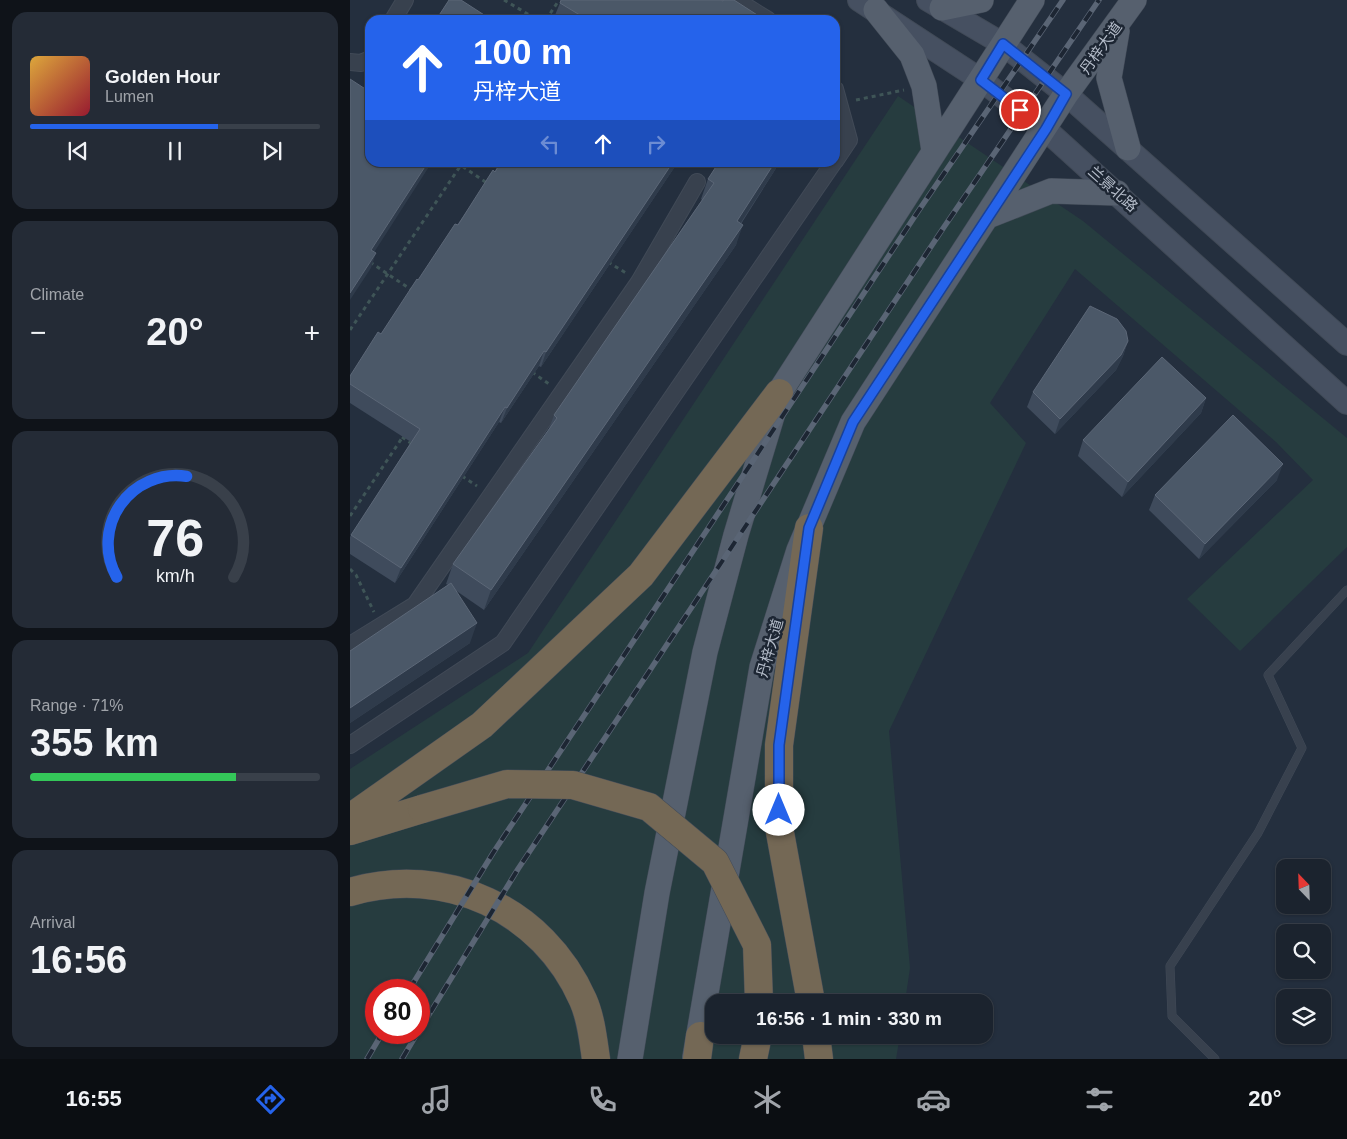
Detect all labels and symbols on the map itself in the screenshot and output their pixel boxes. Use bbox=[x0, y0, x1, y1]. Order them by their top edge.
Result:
street label: 丹梓大道 bbox=[1076, 18, 1125, 77]
pin bbox=[999, 89, 1041, 131]
street label: 兰景北路 bbox=[1085, 162, 1141, 215]
street label: 丹梓大道 bbox=[753, 617, 786, 679]
position arrow bbox=[752, 783, 804, 835]
north arrow bbox=[1276, 859, 1331, 914]
speed limit sign: 80 bbox=[365, 979, 430, 1044]

